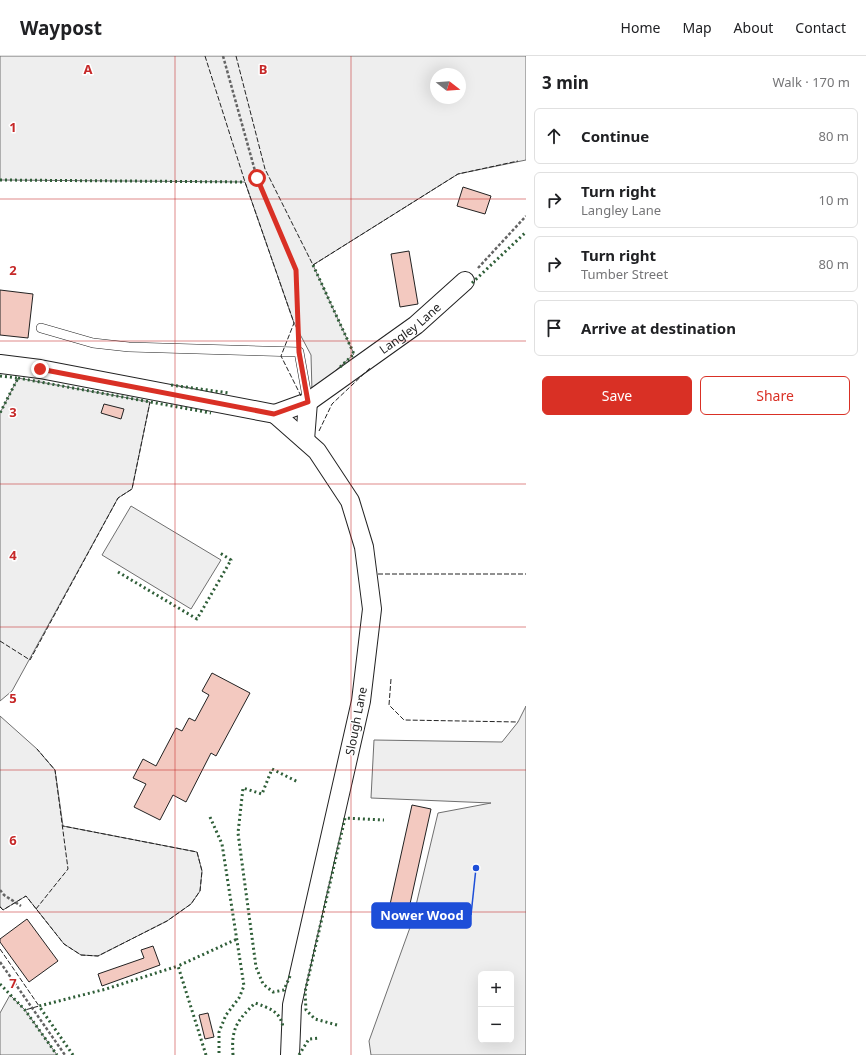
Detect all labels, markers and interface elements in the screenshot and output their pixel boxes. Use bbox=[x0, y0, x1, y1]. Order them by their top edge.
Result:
text: Waypost bbox=[20, 15, 102, 41]
text: Home bbox=[621, 18, 660, 37]
text: Map bbox=[682, 18, 712, 37]
text: About bbox=[734, 18, 773, 37]
text: Contact bbox=[795, 18, 846, 37]
text: A bbox=[84, 60, 93, 78]
text: B bbox=[259, 60, 267, 78]
north arrow bbox=[430, 68, 466, 104]
text: 3 min bbox=[542, 71, 589, 94]
text: Walk · 170 m bbox=[772, 73, 850, 91]
text: 1 bbox=[9, 118, 17, 136]
icon: ahead bbox=[543, 125, 565, 147]
text: Continue bbox=[581, 126, 649, 146]
text: 80 m bbox=[819, 127, 849, 145]
route start bbox=[248, 169, 266, 187]
text: Turn right bbox=[581, 181, 656, 201]
icon: right bbox=[543, 189, 565, 211]
text: 10 m bbox=[819, 191, 849, 209]
text: Langley Lane bbox=[581, 201, 661, 219]
text: Turn right bbox=[581, 245, 656, 265]
icon: right bbox=[543, 253, 565, 275]
text: 80 m bbox=[819, 255, 849, 273]
text: 2 bbox=[9, 261, 17, 279]
text: Tumber Street bbox=[581, 265, 668, 283]
street label: Langley Lane bbox=[375, 298, 444, 357]
icon: arrive bbox=[543, 317, 565, 339]
text: Arrive at destination bbox=[581, 318, 736, 338]
route end bbox=[31, 360, 49, 378]
button: Save bbox=[542, 376, 692, 415]
button: Share bbox=[700, 376, 850, 415]
text: 3 bbox=[9, 403, 17, 421]
text: 4 bbox=[9, 546, 17, 564]
street label: Slough Lane bbox=[341, 685, 371, 757]
text: 5 bbox=[9, 689, 17, 707]
text: 6 bbox=[9, 831, 17, 849]
callout: Nower Wood bbox=[372, 903, 471, 928]
text: Nower Wood bbox=[380, 906, 464, 924]
map controls bbox=[478, 971, 514, 1043]
button: + bbox=[478, 971, 514, 1007]
text: 7 bbox=[9, 974, 17, 992]
button: − bbox=[478, 1007, 514, 1043]

